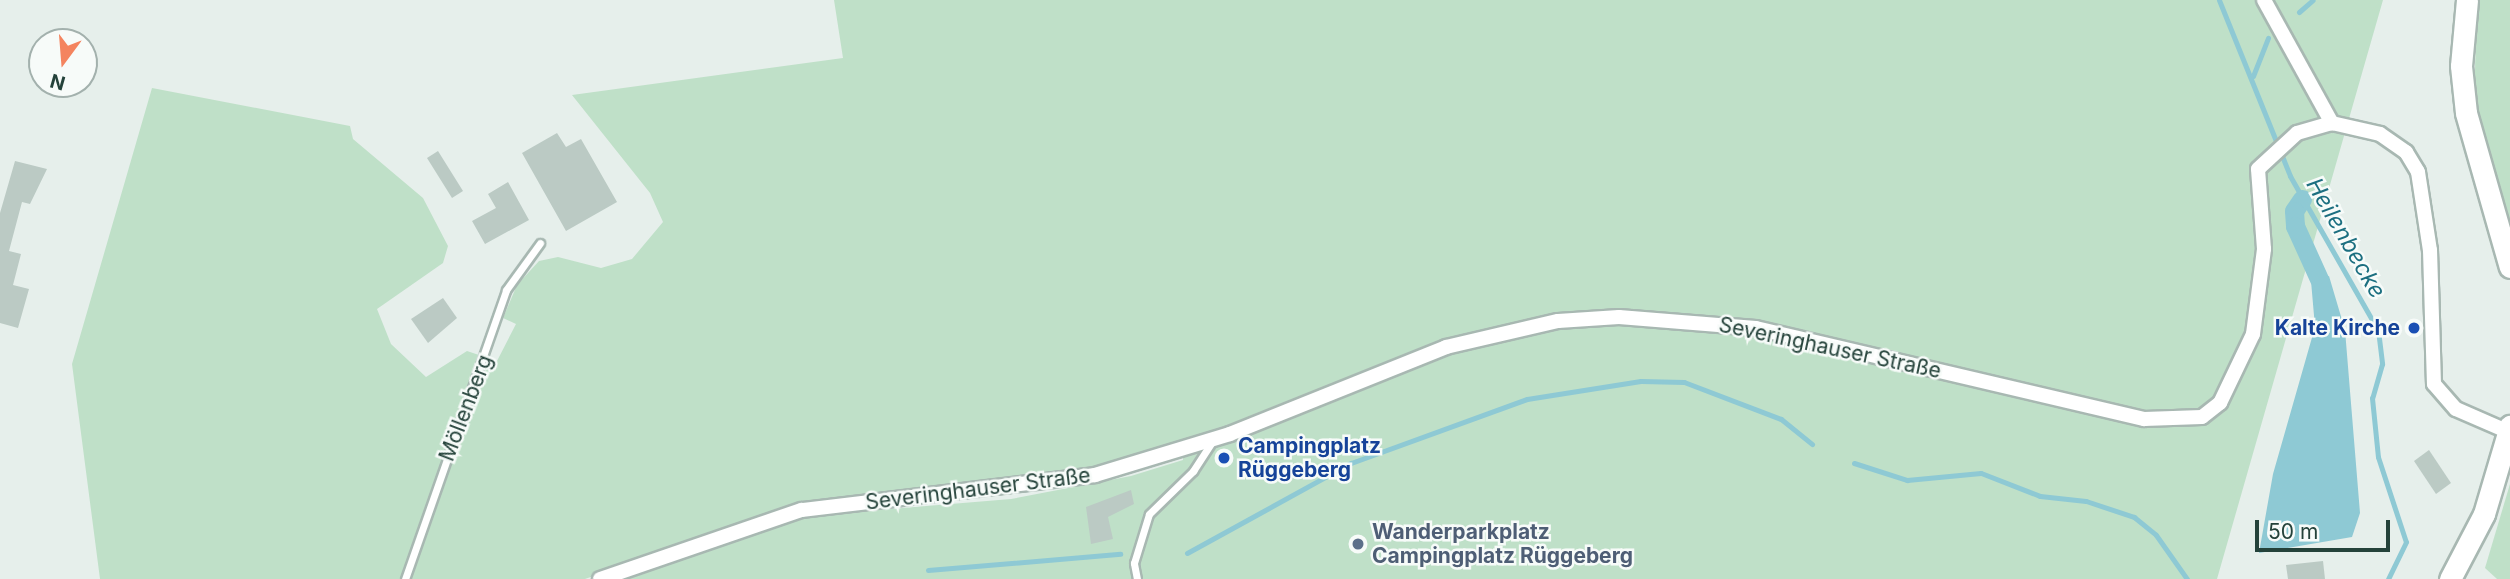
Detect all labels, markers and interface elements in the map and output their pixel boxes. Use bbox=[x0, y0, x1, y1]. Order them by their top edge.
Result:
north arrow bbox=[28, 28, 98, 98]
text: N bbox=[48, 69, 68, 95]
water label: Heilenbecke bbox=[2301, 173, 2391, 303]
street label: Severinghauser Straße bbox=[1717, 312, 1943, 384]
place label: Kalte Kirche bbox=[2275, 315, 2400, 341]
marker: Kalte Kirche bbox=[2406, 320, 2422, 336]
street label: Möllenberg bbox=[434, 351, 498, 465]
place label: Campingplatz Rüggeberg bbox=[1238, 433, 1381, 483]
marker: Campingplatz Rüggeberg bbox=[1216, 450, 1232, 466]
street label: Severinghauser Straße bbox=[864, 463, 1092, 515]
scale bar bbox=[2258, 505, 2393, 550]
place label: Wanderparkplatz Campingplatz Rüggeberg bbox=[1372, 519, 1633, 569]
text: 50 m bbox=[2268, 519, 2318, 544]
marker: Wanderparkplatz Campingplatz Rüggeberg bbox=[1350, 536, 1366, 552]

